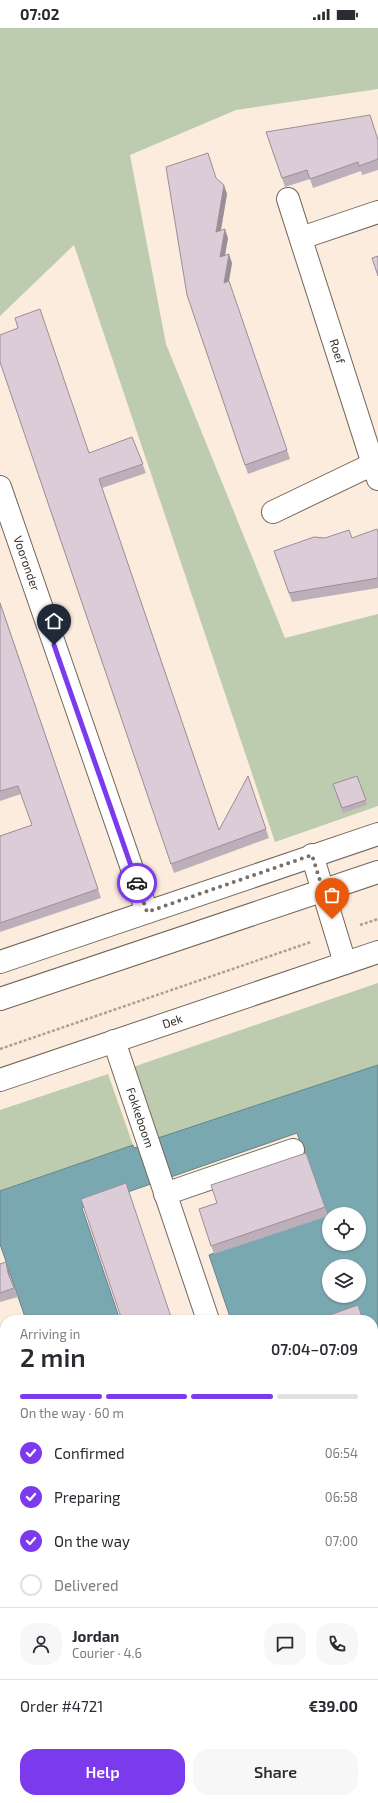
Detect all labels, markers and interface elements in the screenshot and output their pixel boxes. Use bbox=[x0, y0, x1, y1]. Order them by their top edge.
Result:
text: 07:02 bbox=[20, 5, 59, 23]
street label: Roef bbox=[327, 337, 348, 366]
street label: Vooronder bbox=[11, 534, 43, 593]
pin bbox=[37, 604, 71, 645]
icon: home bbox=[43, 610, 65, 632]
courier bbox=[117, 863, 157, 903]
icon: car bbox=[126, 872, 148, 894]
pin bbox=[315, 878, 349, 919]
icon: bag bbox=[321, 884, 343, 906]
street label: Dek bbox=[160, 1011, 184, 1031]
street label: Fokkeboom bbox=[124, 1086, 157, 1149]
map controls bbox=[322, 1207, 366, 1303]
button: locate bbox=[322, 1207, 366, 1251]
button: layers bbox=[322, 1259, 366, 1303]
text: Arriving in bbox=[20, 1326, 80, 1342]
text: 07:04–07:09 bbox=[271, 1340, 358, 1358]
text: 2 min bbox=[20, 1341, 86, 1372]
text: On the way · 60 m bbox=[20, 1405, 124, 1421]
icon: check bbox=[20, 1442, 42, 1464]
text: Confirmed bbox=[54, 1444, 125, 1462]
text: 06:54 bbox=[325, 1445, 358, 1461]
icon: check bbox=[20, 1486, 42, 1508]
text: Preparing bbox=[54, 1488, 120, 1506]
text: 06:58 bbox=[325, 1489, 358, 1505]
icon: check bbox=[20, 1530, 42, 1552]
text: On the way bbox=[54, 1532, 130, 1550]
text: 07:00 bbox=[325, 1533, 358, 1549]
text: Delivered bbox=[54, 1576, 119, 1594]
button: person bbox=[20, 1623, 62, 1665]
button: chat bbox=[264, 1623, 306, 1665]
button: phone bbox=[316, 1623, 358, 1665]
text: Jordan bbox=[72, 1627, 119, 1645]
text: Courier · 4.6 bbox=[72, 1645, 142, 1661]
text: Order #4721 bbox=[20, 1697, 103, 1715]
text: €39.00 bbox=[308, 1697, 358, 1715]
button: Help bbox=[20, 1749, 185, 1795]
button: Share bbox=[193, 1749, 358, 1795]

